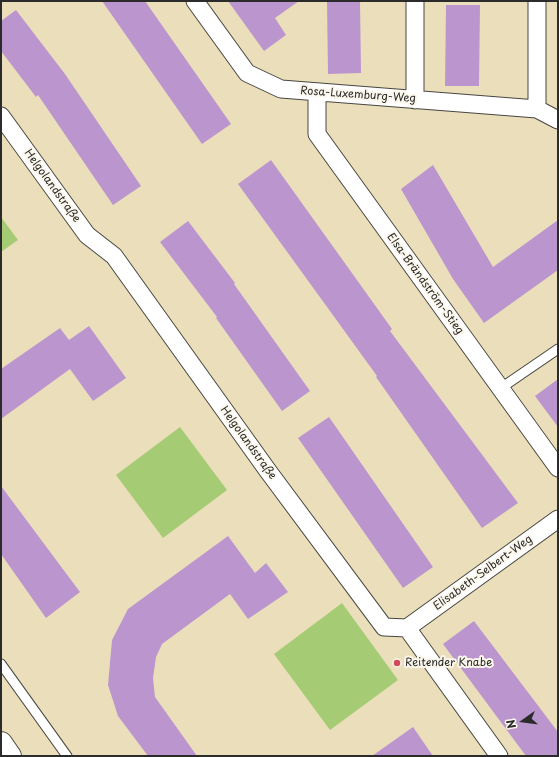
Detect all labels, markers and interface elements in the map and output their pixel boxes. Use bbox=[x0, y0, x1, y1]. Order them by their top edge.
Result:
street label: Rosa-Luxemburg-Weg bbox=[300, 84, 416, 106]
street label: Helgolandstraße bbox=[21, 147, 83, 225]
street label: Elsa-Brändström-Stieg bbox=[384, 231, 466, 337]
street label: Helgolandstraße bbox=[217, 404, 279, 482]
street label: Elisabeth-Selbert-Weg bbox=[431, 533, 535, 613]
place label: Reitender Knabe bbox=[405, 656, 492, 670]
marker: Reitender Knabe bbox=[392, 658, 402, 668]
north arrow bbox=[503, 701, 543, 741]
text: N bbox=[502, 718, 520, 730]

